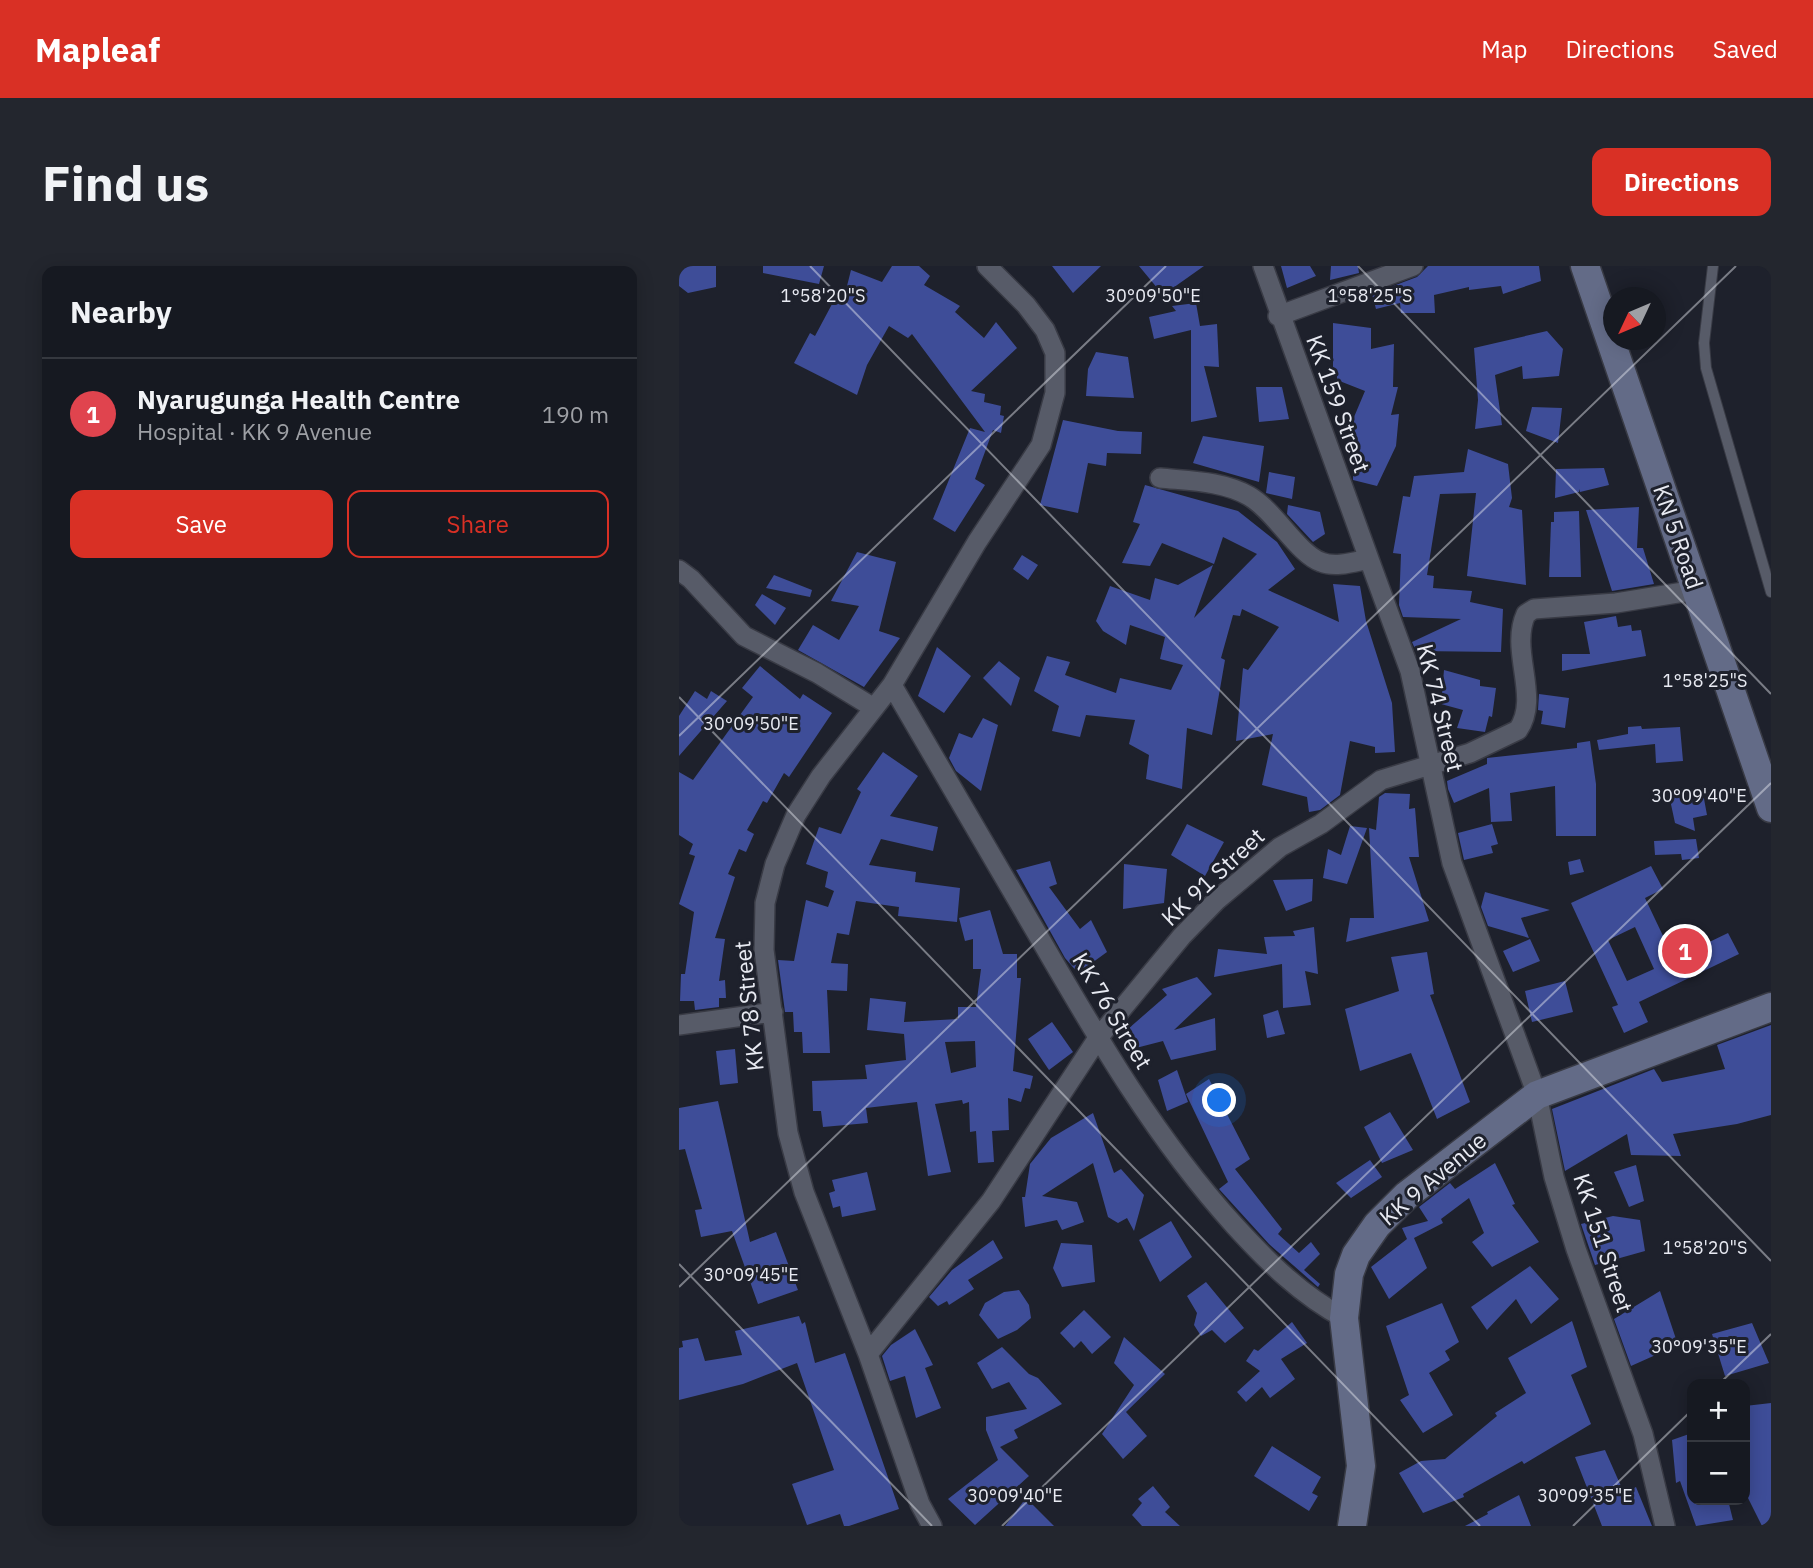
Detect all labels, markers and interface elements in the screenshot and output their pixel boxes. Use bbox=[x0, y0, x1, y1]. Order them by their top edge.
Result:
text: Mapleaf bbox=[35, 28, 160, 71]
text: Map bbox=[1481, 33, 1527, 65]
text: Directions bbox=[1565, 33, 1675, 65]
text: Saved bbox=[1713, 33, 1778, 65]
button: Directions bbox=[1592, 148, 1771, 216]
text: Find us bbox=[42, 151, 209, 214]
text: 1°58'20"S bbox=[781, 284, 865, 307]
text: 30°09'50"E bbox=[1105, 284, 1201, 307]
text: 1°58'25"S bbox=[1328, 284, 1412, 307]
north arrow bbox=[1603, 287, 1666, 350]
text: Nearby bbox=[70, 292, 172, 331]
street label: KK 159 Street bbox=[1300, 331, 1378, 477]
text: Nyarugunga Health Centre bbox=[137, 382, 460, 416]
text: 1 bbox=[86, 399, 100, 429]
text: 190 m bbox=[542, 399, 609, 429]
text: Hospital · KK 9 Avenue bbox=[137, 416, 372, 446]
street label: KN 5 Road bbox=[1647, 481, 1711, 593]
button: Save bbox=[70, 490, 333, 558]
button: Share bbox=[347, 490, 609, 558]
street label: KK 74 Street bbox=[1411, 641, 1471, 775]
text: 1°58'25"S bbox=[1663, 669, 1747, 692]
text: 30°09'50"E bbox=[703, 712, 799, 735]
text: 30°09'40"E bbox=[1651, 784, 1747, 807]
street label: KK 91 Street bbox=[1154, 821, 1270, 932]
pin: 1 bbox=[1662, 925, 1708, 977]
street label: KK 78 Street bbox=[726, 940, 770, 1073]
street label: KK 76 Street bbox=[1066, 947, 1159, 1074]
your location bbox=[1202, 1083, 1236, 1117]
street label: KK 9 Avenue bbox=[1373, 1125, 1492, 1232]
street label: KK 151 Street bbox=[1567, 1169, 1641, 1316]
text: 1°58'20"S bbox=[1663, 1236, 1747, 1259]
text: 30°09'45"E bbox=[703, 1263, 799, 1286]
text: 30°09'35"E bbox=[1651, 1335, 1747, 1358]
map controls bbox=[1687, 1379, 1750, 1505]
button: + bbox=[1687, 1379, 1750, 1442]
button: − bbox=[1687, 1442, 1750, 1505]
text: 30°09'40"E bbox=[967, 1484, 1063, 1507]
text: 30°09'35"E bbox=[1537, 1484, 1633, 1507]

